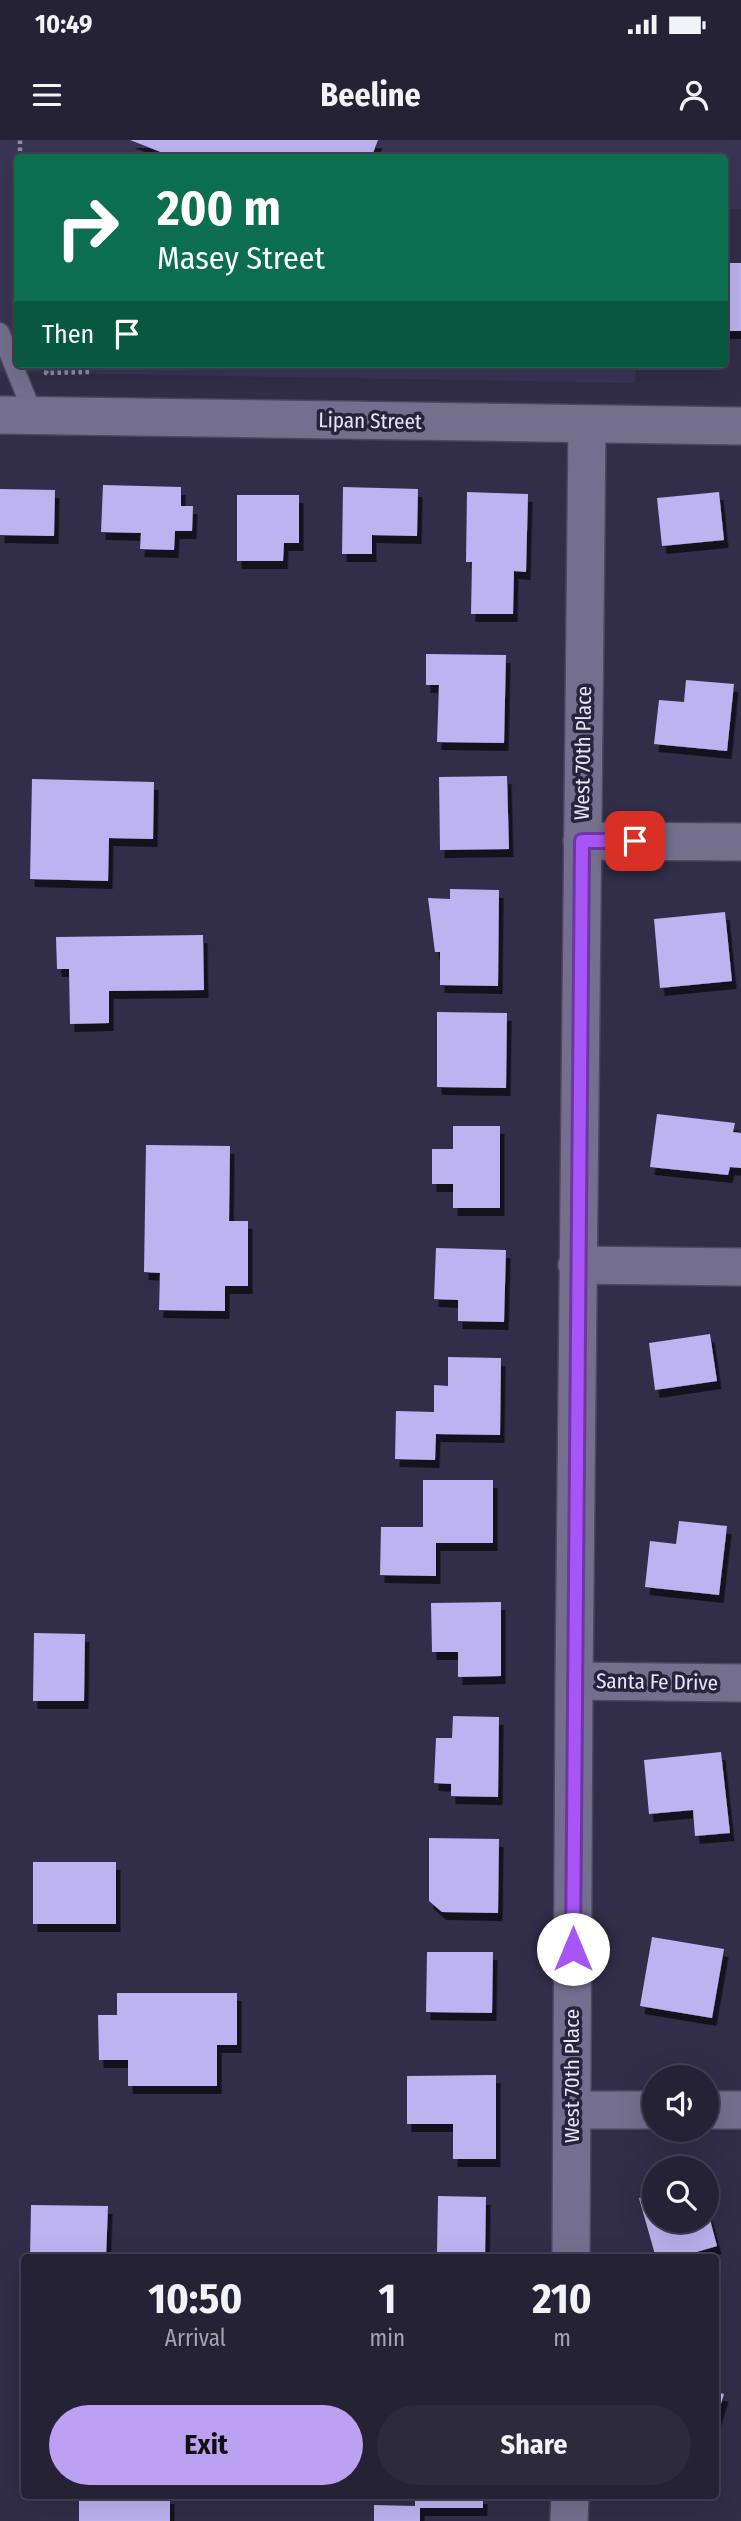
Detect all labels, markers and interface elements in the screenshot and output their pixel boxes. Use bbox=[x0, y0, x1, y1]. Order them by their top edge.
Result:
text: 10:49 bbox=[35, 9, 92, 40]
icon: menu bbox=[28, 76, 66, 114]
text: Beeline bbox=[320, 76, 421, 114]
icon: person bbox=[675, 76, 713, 114]
text: 200 m bbox=[157, 179, 281, 238]
icon: right bbox=[42, 182, 133, 273]
text: Masey Street bbox=[157, 239, 325, 277]
icon: arrive bbox=[108, 315, 146, 353]
text: Then bbox=[42, 319, 94, 350]
street label: Lipan Street bbox=[318, 407, 422, 435]
street label: West 70th Place bbox=[569, 686, 597, 820]
pin bbox=[605, 811, 665, 871]
icon: arrive bbox=[616, 822, 654, 860]
street label: Santa Fe Drive bbox=[596, 1668, 718, 1696]
position arrow bbox=[536, 1912, 610, 1986]
street label: West 70th Place bbox=[559, 2009, 585, 2143]
map controls bbox=[642, 2065, 719, 2233]
button: sound bbox=[642, 2065, 719, 2142]
button: search bbox=[642, 2156, 719, 2233]
text: 10:50 bbox=[148, 2274, 242, 2324]
text: 1 bbox=[378, 2274, 396, 2324]
text: 210 bbox=[532, 2274, 592, 2324]
text: Arrival bbox=[165, 2324, 226, 2352]
text: min bbox=[370, 2324, 405, 2352]
text: m bbox=[553, 2324, 571, 2352]
button: Exit bbox=[49, 2405, 363, 2485]
button: Share bbox=[377, 2405, 691, 2485]

